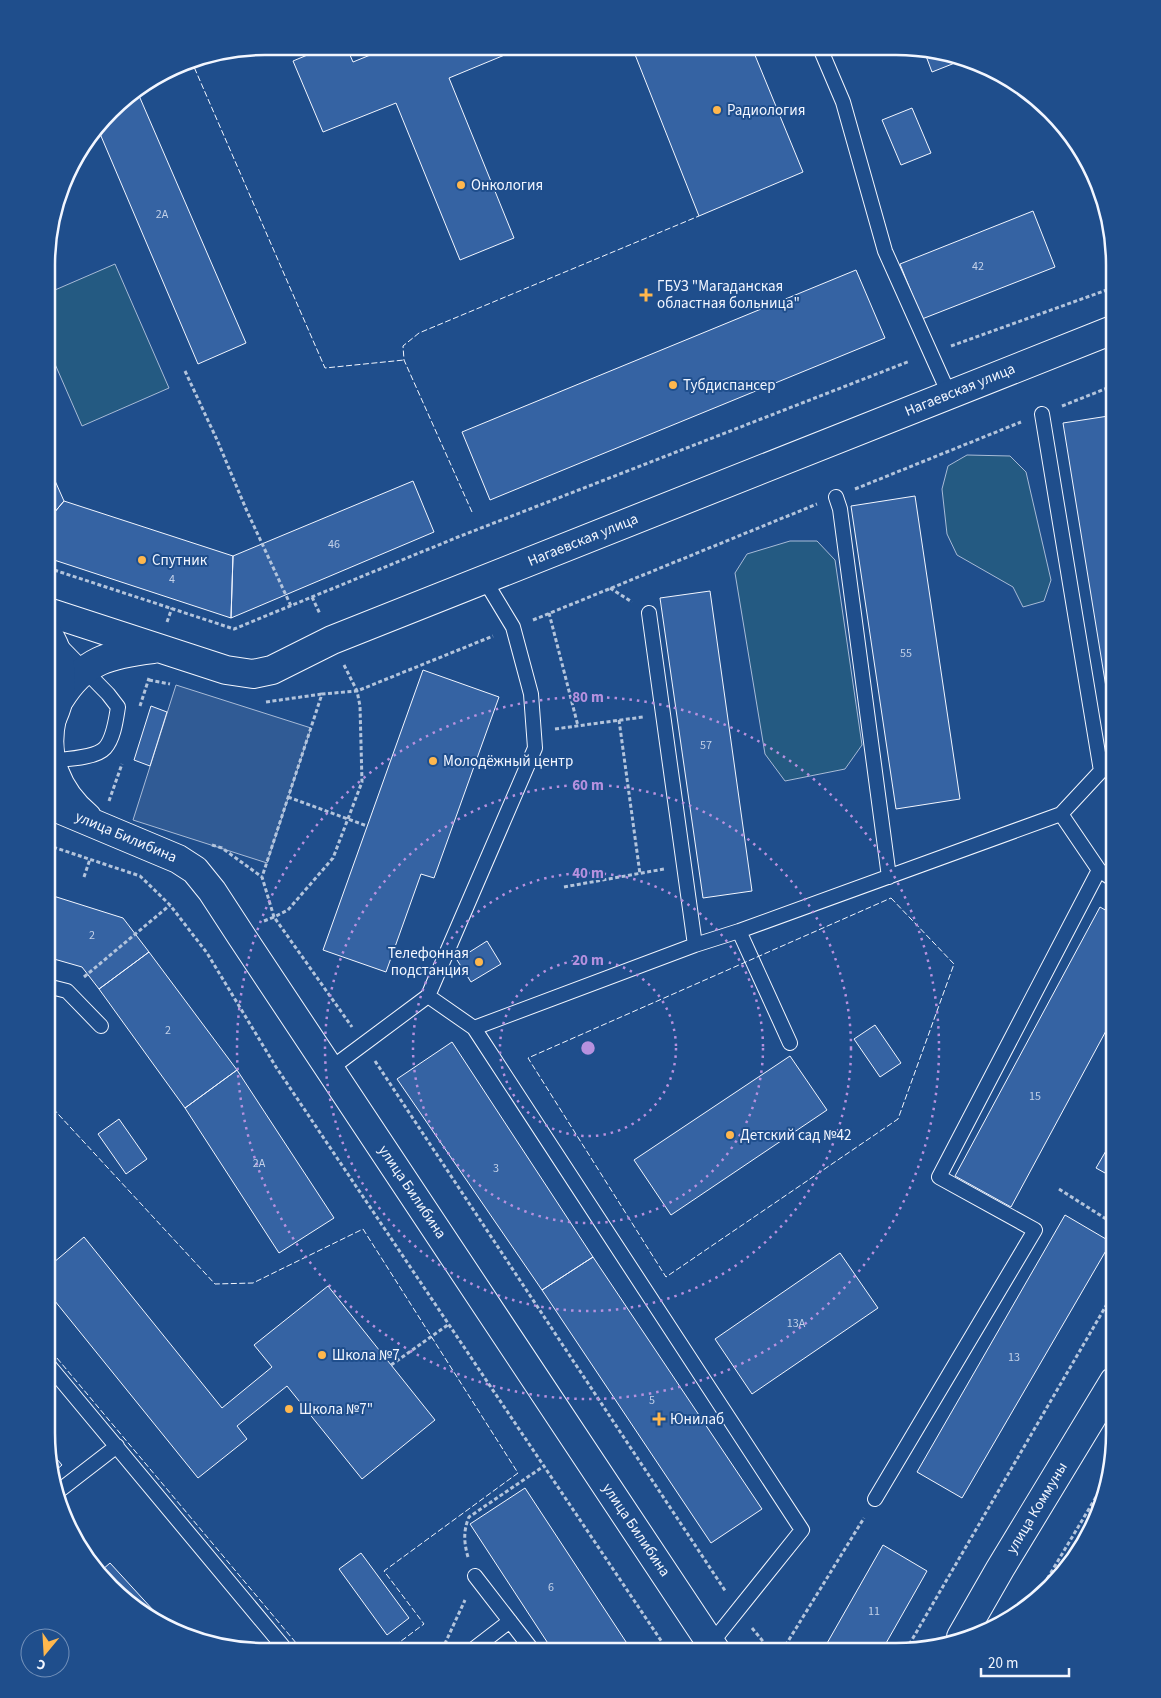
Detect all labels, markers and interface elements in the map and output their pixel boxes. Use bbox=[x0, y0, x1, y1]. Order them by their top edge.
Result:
place label: Радиология bbox=[727, 100, 805, 121]
marker: Радиология bbox=[711, 104, 723, 116]
place label: Онкология bbox=[471, 175, 543, 196]
marker: Онкология bbox=[455, 179, 467, 191]
house number: 2А bbox=[156, 206, 169, 223]
house number: 42 bbox=[972, 258, 984, 275]
place label: ГБУЗ "Магаданская областная больница" bbox=[657, 276, 800, 314]
marker: ГБУЗ "Магаданская областная больница" bbox=[639, 288, 653, 302]
street label: Нагаевская улица bbox=[902, 358, 1018, 422]
place label: Тубдиспансер bbox=[683, 375, 776, 396]
marker: Тубдиспансер bbox=[667, 379, 679, 391]
street label: Нагаевская улица bbox=[525, 508, 641, 572]
house number: 46 bbox=[328, 536, 340, 553]
place label: Спутник bbox=[152, 550, 208, 571]
marker: Спутник bbox=[136, 554, 148, 566]
house number: 4 bbox=[169, 571, 175, 588]
house number: 55 bbox=[900, 645, 912, 662]
text: 80 m bbox=[572, 687, 604, 708]
house number: 57 bbox=[700, 737, 712, 754]
place label: Молодёжный центр bbox=[443, 751, 573, 772]
marker: Молодёжный центр bbox=[427, 755, 439, 767]
text: 60 m bbox=[572, 775, 604, 796]
street label: улица Билибина bbox=[72, 806, 180, 868]
text: 40 m bbox=[572, 863, 604, 884]
house number: 2 bbox=[89, 927, 95, 944]
place label: Телефонная подстанция bbox=[388, 943, 469, 981]
text: 20 m bbox=[572, 950, 604, 971]
marker: Телефонная подстанция bbox=[473, 956, 485, 968]
house number: 2 bbox=[165, 1022, 171, 1039]
centre of rings bbox=[579, 1039, 597, 1057]
house number: 15 bbox=[1029, 1088, 1041, 1105]
place label: Детский сад №42 bbox=[740, 1125, 851, 1146]
marker: Детский сад №42 bbox=[724, 1129, 736, 1141]
street label: улица Билибина bbox=[373, 1141, 451, 1243]
house number: 2А bbox=[253, 1155, 266, 1172]
house number: 3 bbox=[493, 1160, 499, 1177]
house number: 13А bbox=[787, 1315, 806, 1332]
place label: Школа №7 bbox=[332, 1345, 400, 1366]
marker: Школа №7 bbox=[316, 1349, 328, 1361]
house number: 13 bbox=[1008, 1349, 1020, 1366]
house number: 5 bbox=[649, 1392, 655, 1409]
place label: Школа №7" bbox=[299, 1399, 373, 1420]
marker: Школа №7" bbox=[283, 1403, 295, 1415]
place label: Юнилаб bbox=[670, 1409, 724, 1430]
marker: Юнилаб bbox=[652, 1412, 666, 1426]
street label: улица Коммуны bbox=[1001, 1458, 1073, 1558]
street label: улица Билибина bbox=[597, 1479, 675, 1581]
house number: 6 bbox=[548, 1579, 554, 1596]
house number: 11 bbox=[868, 1603, 880, 1620]
north arrow bbox=[20, 1628, 70, 1678]
scale bar bbox=[981, 1646, 1068, 1678]
text: 20 m bbox=[988, 1653, 1018, 1674]
text: С bbox=[34, 1654, 48, 1675]

